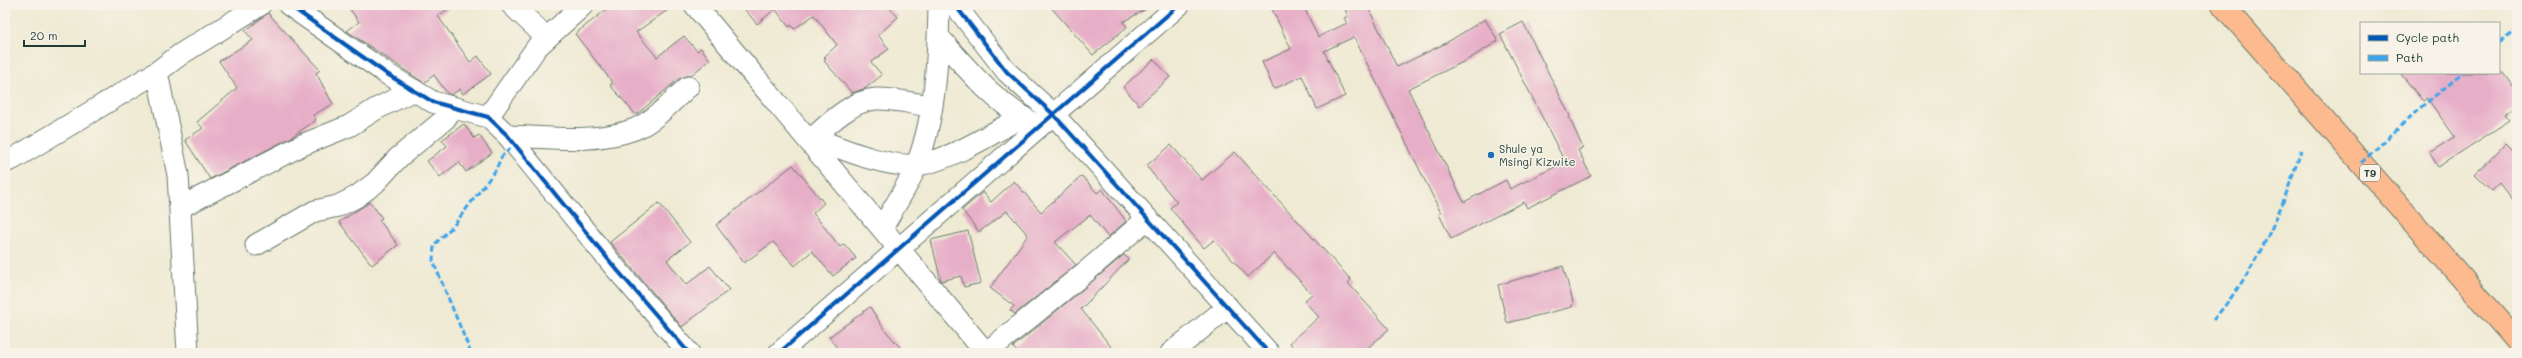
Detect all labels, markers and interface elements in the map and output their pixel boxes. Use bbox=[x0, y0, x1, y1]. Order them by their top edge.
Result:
scale bar bbox=[24, 22, 85, 48]
legend bbox=[2360, 22, 2500, 74]
text: 20 m bbox=[30, 27, 58, 43]
text: Cycle path bbox=[2396, 29, 2459, 45]
text: Path bbox=[2396, 49, 2423, 65]
place label: Shule ya Msingi Kizwite bbox=[1499, 141, 1576, 169]
marker: Shule ya Msingi Kizwite bbox=[1486, 150, 1496, 160]
road number: T9 bbox=[2360, 165, 2380, 181]

